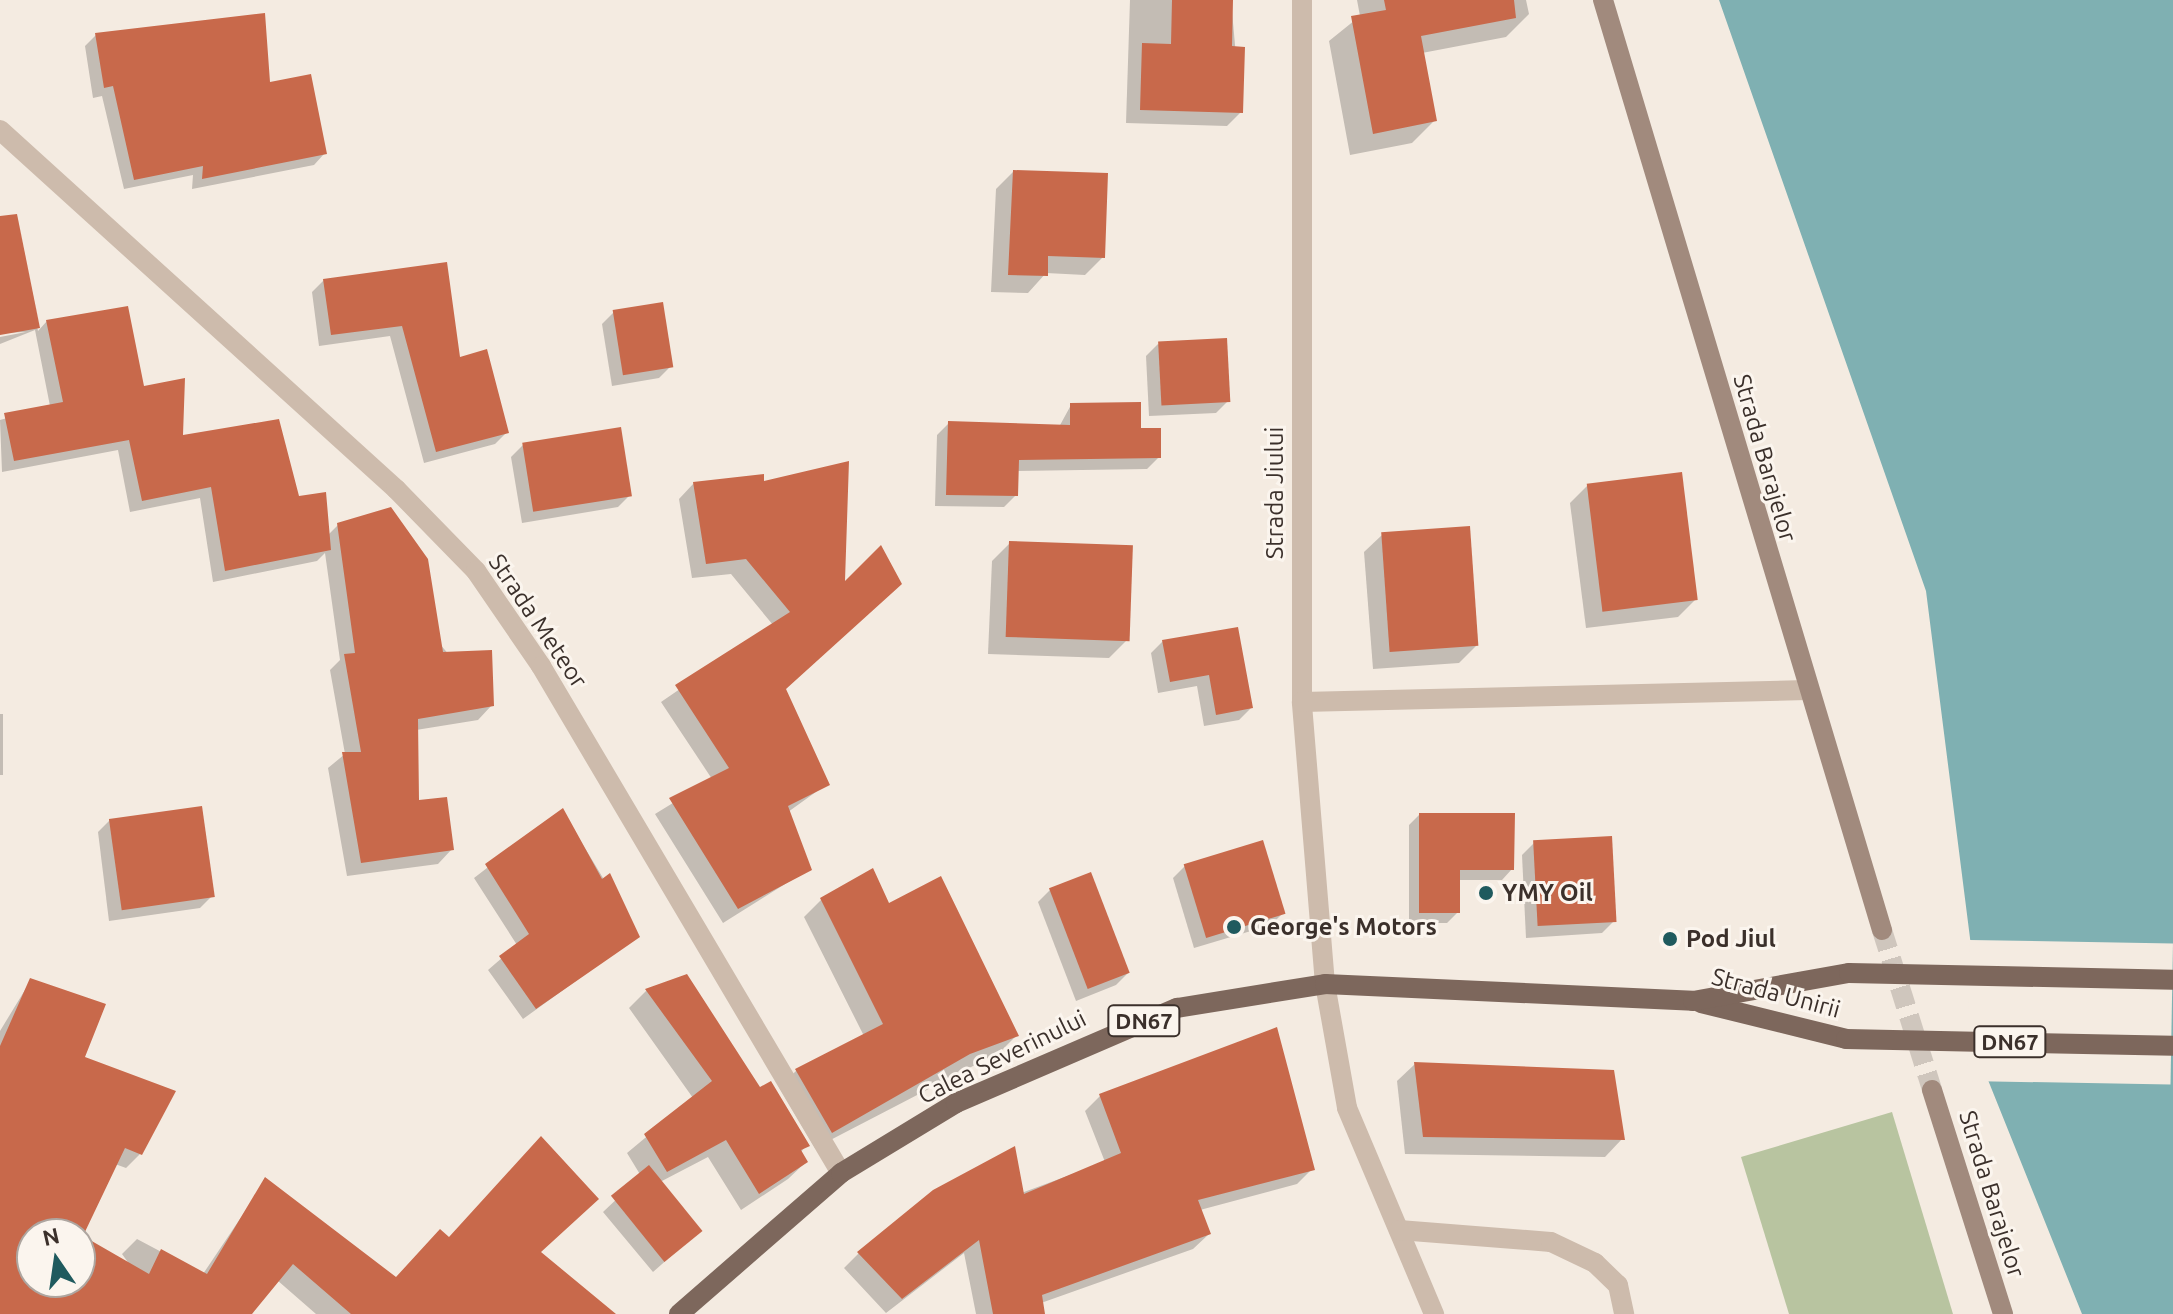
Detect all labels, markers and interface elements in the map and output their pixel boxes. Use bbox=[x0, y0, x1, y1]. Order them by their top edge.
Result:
street label: Strada Barajelor bbox=[1727, 371, 1803, 545]
street label: Strada Jiului bbox=[1261, 427, 1289, 559]
street label: Strada Meteor bbox=[483, 549, 593, 693]
place label: YMY Oil bbox=[1502, 879, 1593, 907]
marker: YMY Oil bbox=[1477, 884, 1495, 902]
place label: George's Motors bbox=[1250, 913, 1437, 941]
marker: George's Motors bbox=[1225, 918, 1243, 936]
place label: Pod Jiul bbox=[1686, 925, 1776, 953]
marker: Pod Jiul bbox=[1661, 930, 1679, 948]
street label: Strada Unirii bbox=[1709, 962, 1843, 1024]
road number: DN67 bbox=[1106, 1003, 1182, 1039]
street label: Calea Severinului bbox=[913, 1004, 1091, 1110]
road number: DN67 bbox=[1972, 1024, 2048, 1060]
street label: Strada Barajelor bbox=[1953, 1107, 2031, 1281]
north arrow bbox=[16, 1218, 96, 1298]
text: N bbox=[40, 1222, 62, 1250]

